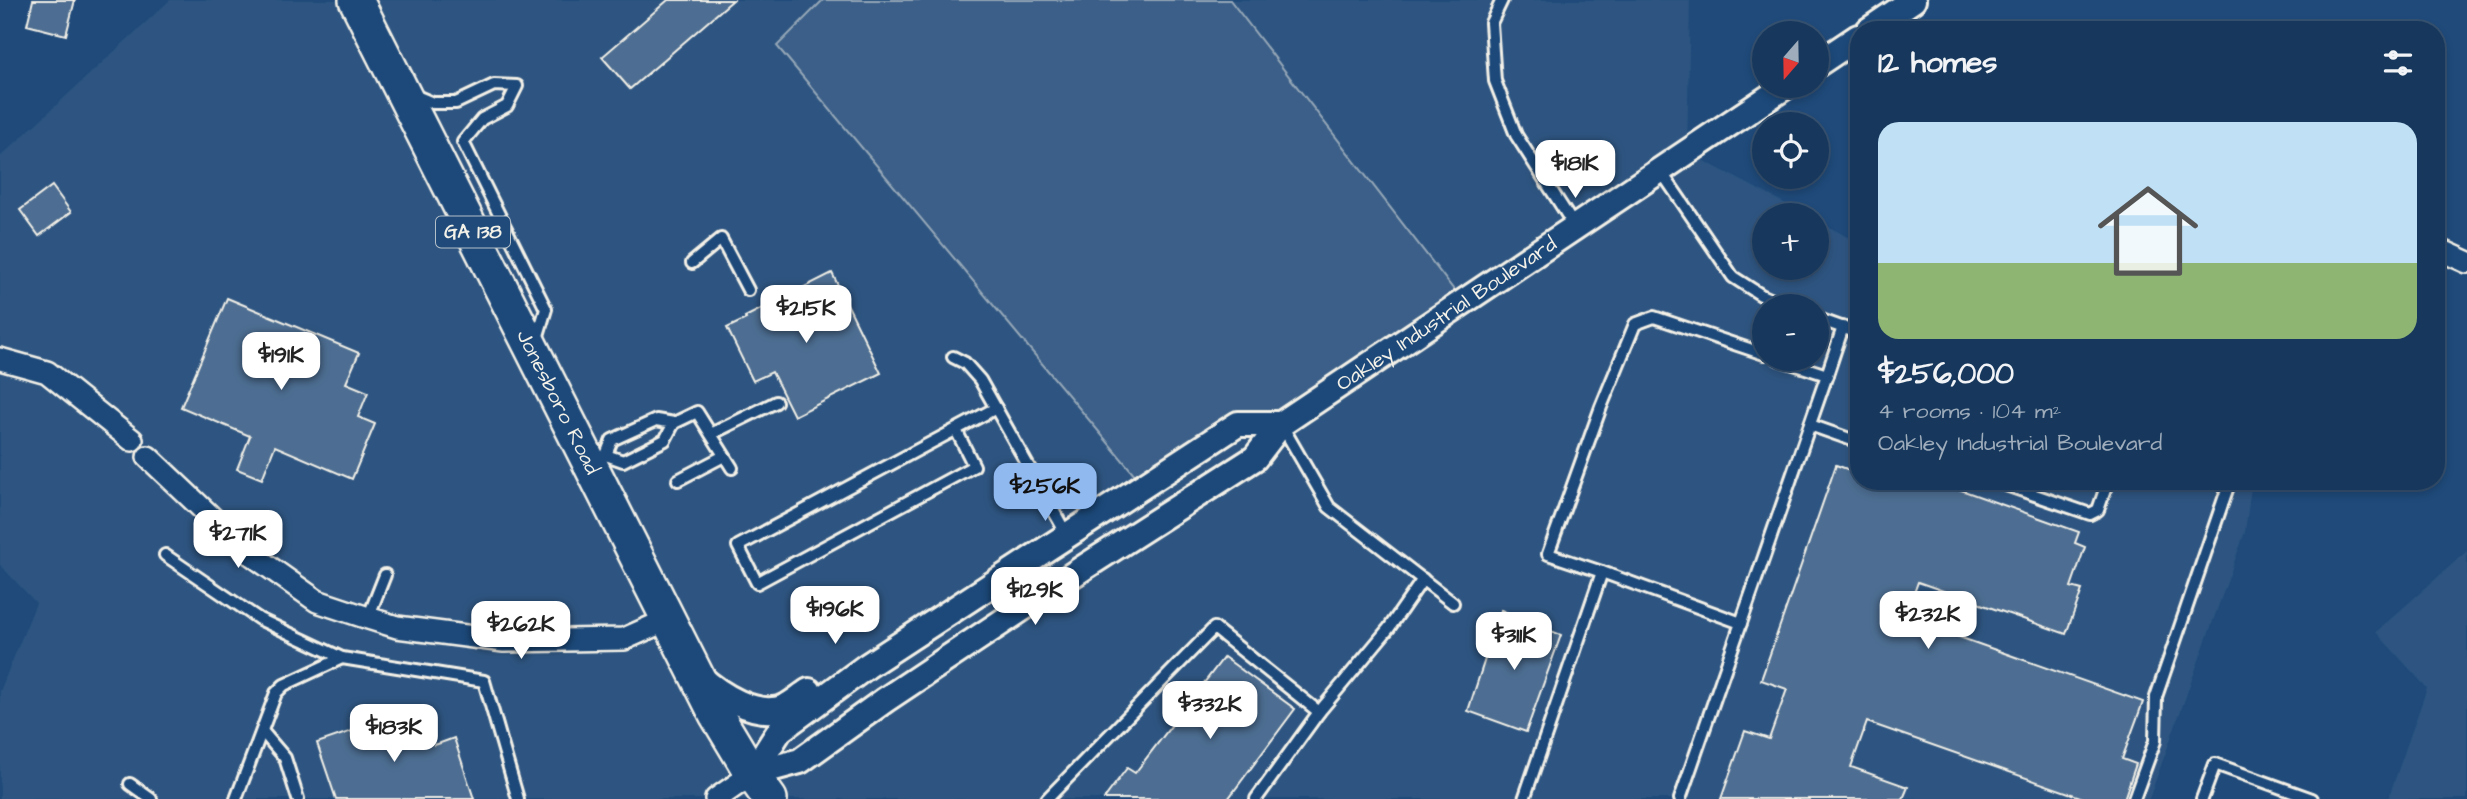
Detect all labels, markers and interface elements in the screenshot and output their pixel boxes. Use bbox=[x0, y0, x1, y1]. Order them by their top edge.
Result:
north arrow bbox=[1752, 21, 1829, 98]
map controls bbox=[1752, 21, 1829, 371]
text: 12 homes bbox=[1878, 42, 1997, 84]
icon: filters bbox=[2379, 44, 2417, 82]
button: locate bbox=[1752, 112, 1829, 189]
pin: $181K bbox=[1526, 140, 1624, 200]
text: $181K bbox=[1551, 147, 1599, 179]
icon: home bbox=[2085, 168, 2211, 294]
button: + bbox=[1752, 203, 1829, 280]
road number: GA 138 bbox=[436, 216, 510, 248]
street label: Oakley Industrial Boulevard bbox=[1330, 229, 1562, 398]
pin: $215K bbox=[757, 286, 855, 345]
text: $215K bbox=[776, 292, 836, 324]
button: − bbox=[1752, 294, 1829, 371]
street label: Jonesboro Road bbox=[510, 324, 607, 480]
pin: $191K bbox=[232, 332, 330, 392]
text: $191K bbox=[258, 339, 304, 371]
text: $256,000 bbox=[1878, 353, 2014, 395]
text: 4 rooms · 104 m² bbox=[1878, 395, 2061, 427]
text: Oakley Industrial Boulevard bbox=[1878, 427, 2162, 459]
pin: $256K bbox=[996, 463, 1094, 523]
text: $256K bbox=[1010, 470, 1080, 502]
pin: $271K bbox=[189, 510, 287, 570]
text: $271K bbox=[210, 517, 266, 549]
pin: $129K bbox=[986, 568, 1084, 627]
text: $129K bbox=[1007, 574, 1063, 606]
pin: $196K bbox=[786, 586, 884, 646]
pin: $232K bbox=[1879, 592, 1977, 651]
text: $196K bbox=[806, 593, 864, 625]
text: $232K bbox=[1896, 598, 1960, 630]
pin: $262K bbox=[472, 602, 570, 661]
text: $262K bbox=[487, 608, 555, 640]
pin: $311K bbox=[1465, 612, 1563, 672]
text: $311K bbox=[1492, 619, 1536, 651]
pin: $332K bbox=[1161, 682, 1259, 741]
text: $332K bbox=[1178, 688, 1242, 720]
pin: $183K bbox=[345, 704, 443, 764]
text: $183K bbox=[366, 711, 422, 743]

